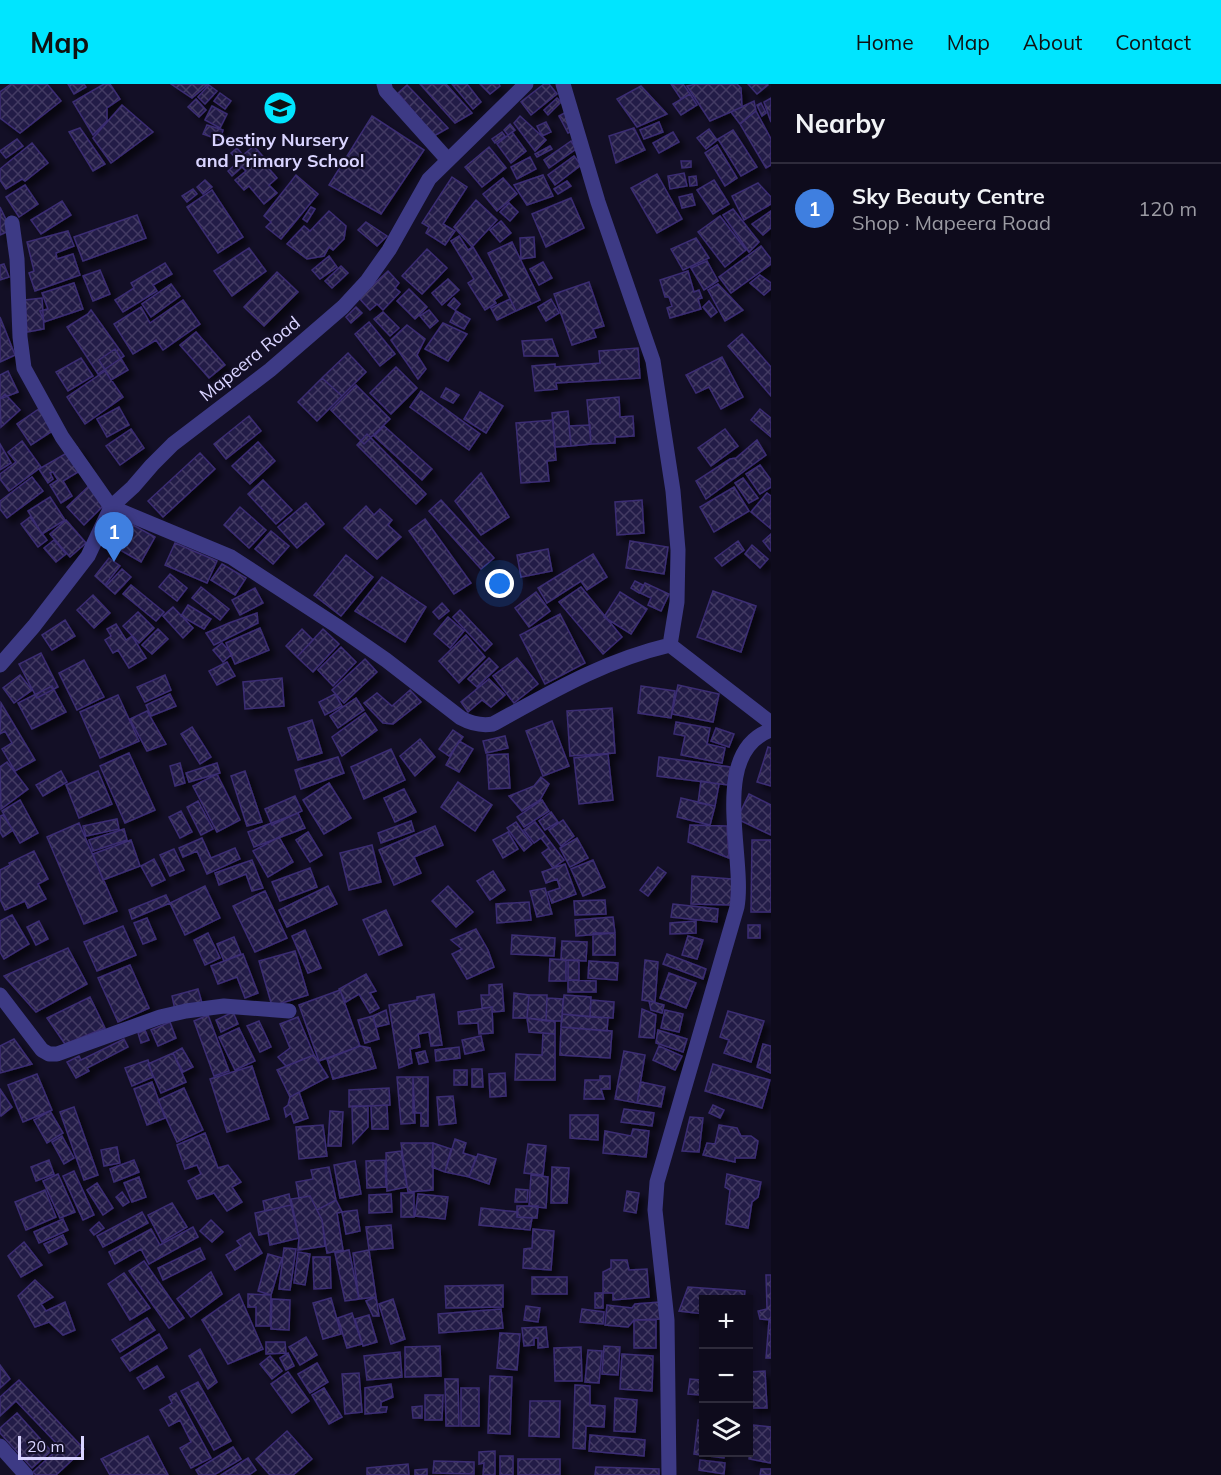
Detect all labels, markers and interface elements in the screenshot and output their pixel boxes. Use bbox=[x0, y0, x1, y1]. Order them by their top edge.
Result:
text: Map bbox=[30, 25, 89, 60]
text: Home bbox=[856, 29, 914, 55]
text: Map bbox=[947, 29, 990, 55]
text: About bbox=[1023, 29, 1082, 55]
text: Contact bbox=[1115, 29, 1191, 55]
school or university icon: Destiny Nursery and Primary School bbox=[262, 90, 298, 126]
text: Nearby bbox=[795, 107, 885, 140]
place label: Destiny Nursery and Primary School bbox=[196, 128, 364, 172]
text: Sky Beauty Centre bbox=[852, 182, 1045, 210]
text: 1 bbox=[809, 196, 821, 221]
text: 120 m bbox=[1138, 196, 1197, 221]
text: Shop · Mapeera Road bbox=[852, 210, 1051, 235]
street label: Mapeera Road bbox=[195, 311, 305, 406]
pin: 1 bbox=[94, 512, 134, 562]
your location bbox=[485, 569, 514, 598]
map controls bbox=[699, 1295, 753, 1457]
button: + bbox=[699, 1295, 753, 1349]
button: − bbox=[699, 1349, 753, 1403]
button: layers bbox=[699, 1403, 753, 1457]
scale bar bbox=[18, 1433, 84, 1460]
text: 20 m bbox=[27, 1436, 64, 1456]

